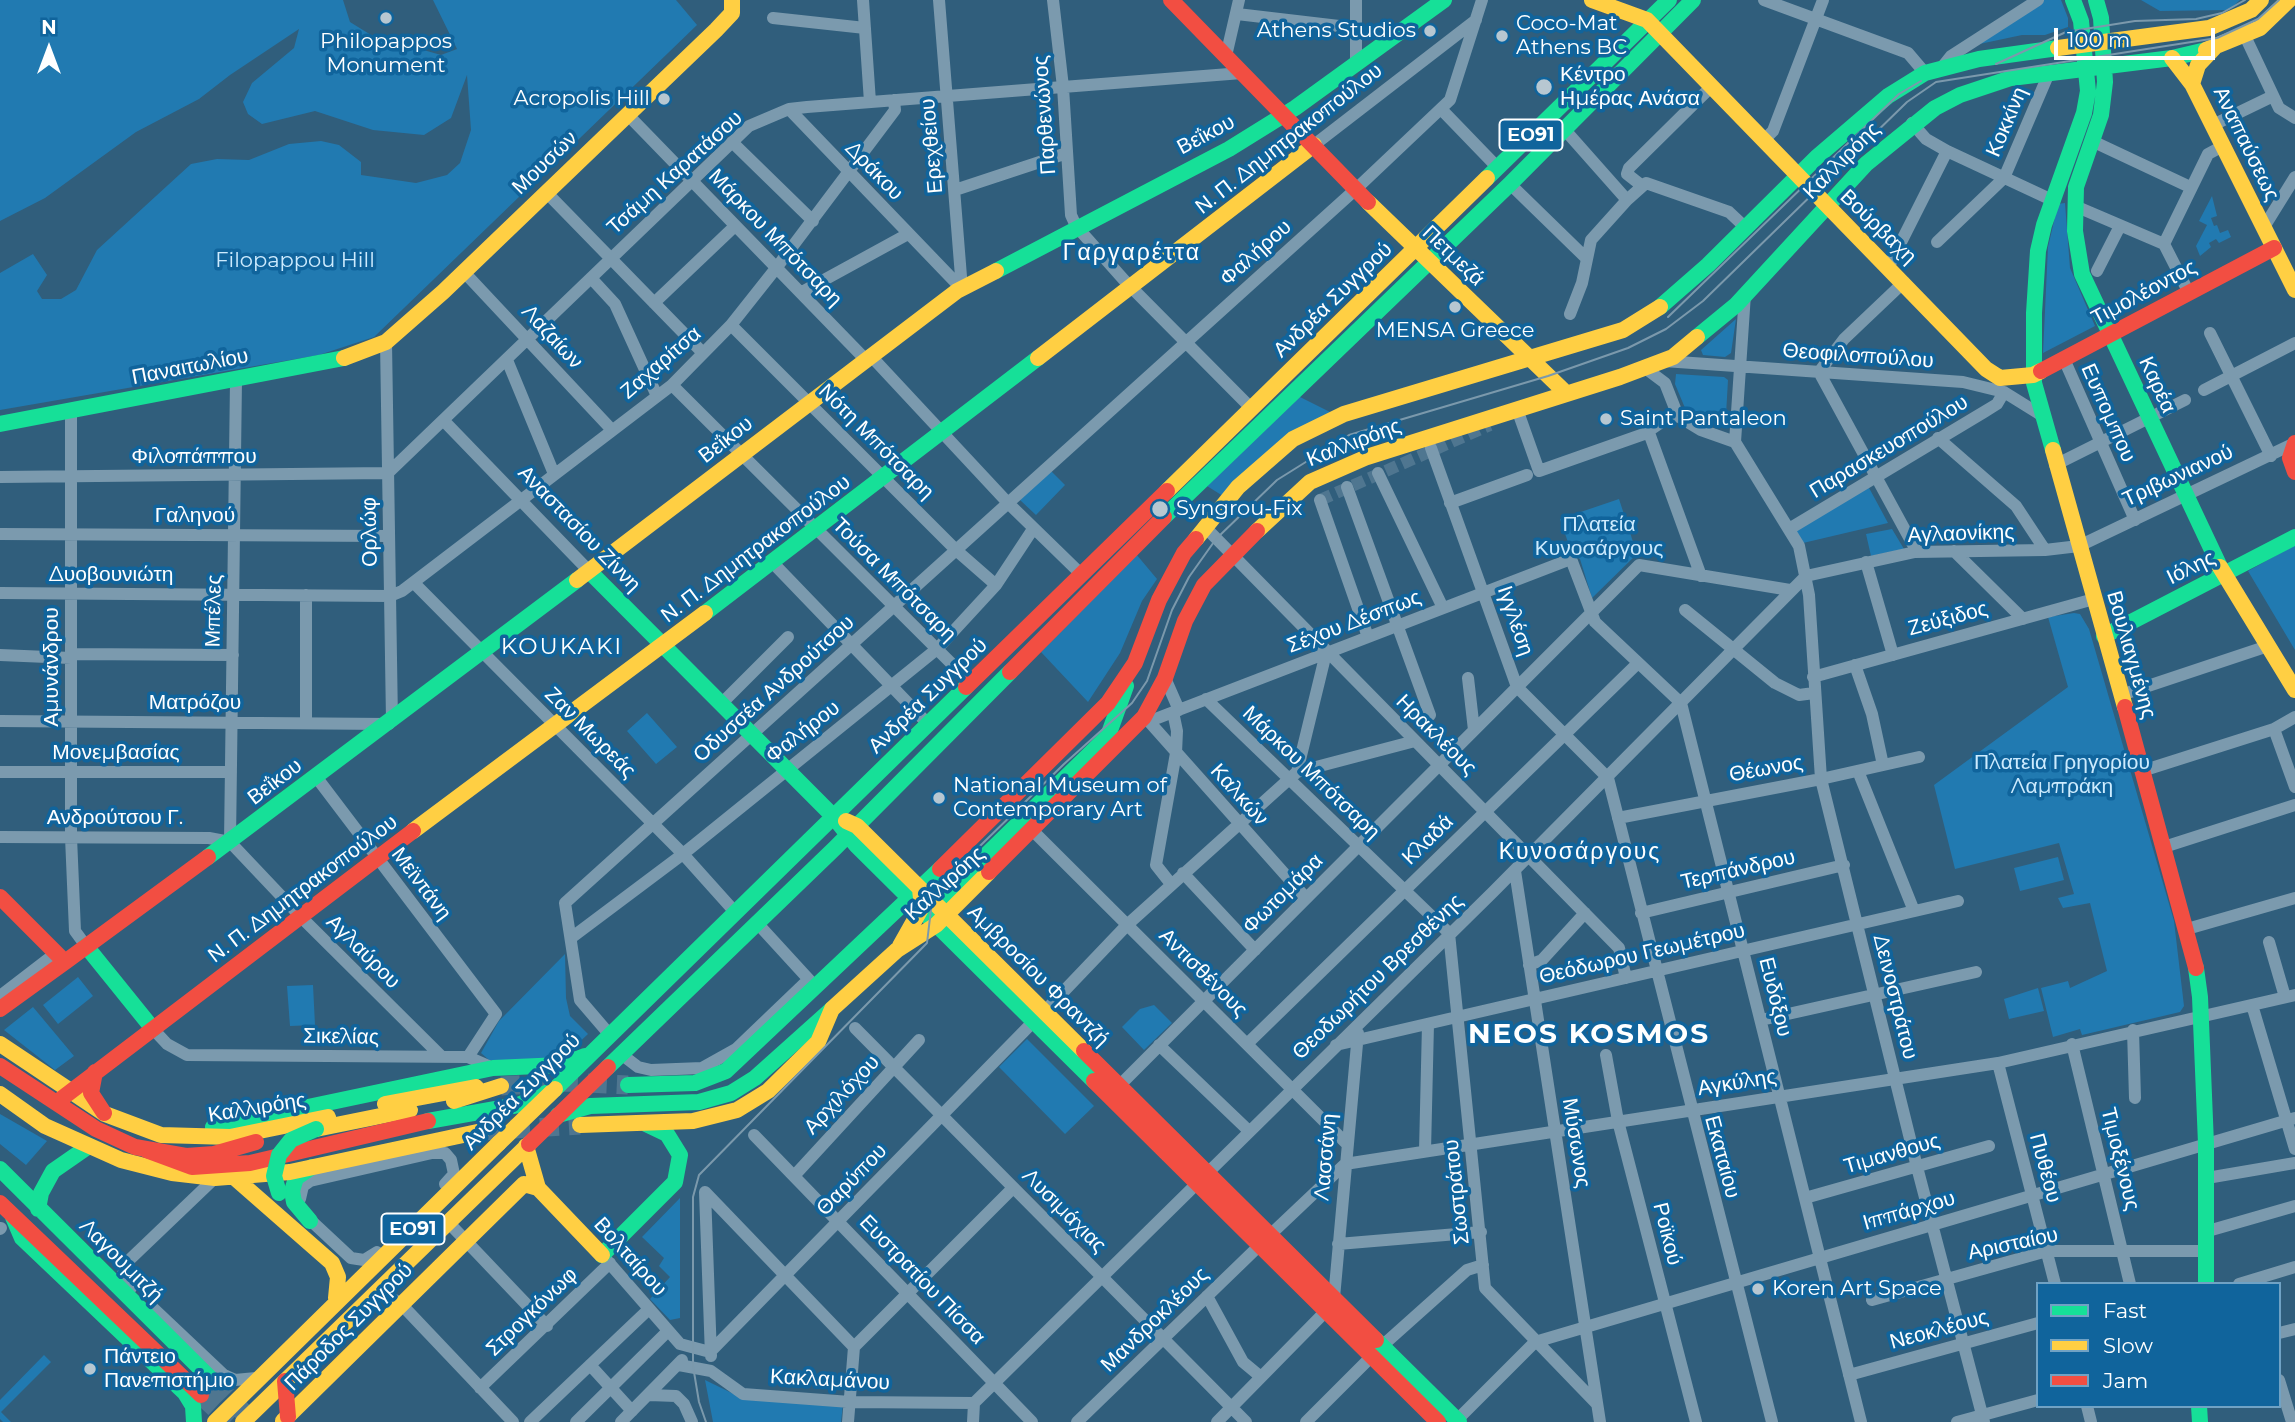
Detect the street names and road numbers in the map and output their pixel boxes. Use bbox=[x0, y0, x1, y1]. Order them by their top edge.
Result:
street label: Παρθενώνος bbox=[1028, 55, 1062, 175]
street label: Ν. Π. Δημητρακοπούλου bbox=[1191, 58, 1387, 220]
street label: Κοκκίνη bbox=[1981, 83, 2033, 161]
street label: Αναπαύσεως bbox=[2208, 83, 2284, 205]
street label: Ερεχθείου bbox=[915, 97, 949, 195]
street label: Τσάμη Καρατάσου bbox=[602, 106, 748, 240]
street label: Βεΐκου bbox=[1173, 109, 1239, 161]
street label: Καλλιρόης bbox=[1798, 117, 1886, 205]
road number: ΕΟ91 bbox=[1500, 119, 1562, 150]
street label: Μουσών bbox=[507, 126, 583, 200]
street label: Δράκου bbox=[840, 136, 908, 206]
street label: Μάρκου Μπότσαρη bbox=[703, 164, 847, 312]
street label: Βούρβαχη bbox=[1835, 185, 1921, 269]
street label: Φαλήρου bbox=[1215, 215, 1297, 291]
street label: Πετμεζά bbox=[1417, 220, 1489, 292]
street label: Ανδρέα Συγγρού bbox=[1268, 237, 1398, 363]
street label: Τιμολέοντος bbox=[2087, 255, 2201, 331]
street label: Λαζαίων bbox=[516, 300, 588, 374]
street label: Ζαχαρίτσα bbox=[616, 321, 706, 405]
street label: Θεοφιλοπούλου bbox=[1782, 338, 1934, 374]
street label: Παναιτωλίου bbox=[130, 343, 250, 391]
street label: Καρέα bbox=[2133, 353, 2181, 417]
street label: Ευπομπου bbox=[2075, 360, 2141, 466]
street label: Νότη Μπότσαρη bbox=[813, 379, 939, 505]
street label: Παρασκευοπούλου bbox=[1805, 390, 1973, 504]
street label: Βεΐκου bbox=[694, 411, 758, 469]
street label: Καλλιρόης bbox=[1303, 414, 1405, 472]
street label: Τριβωνιανού bbox=[2119, 439, 2237, 513]
street label: Φιλοπάππου bbox=[131, 444, 257, 470]
street label: Αναστασίου Ζίννη bbox=[512, 461, 646, 597]
street label: Ν. Π. Δημητρακοπούλου bbox=[657, 470, 855, 628]
street label: Ορλώφ bbox=[357, 497, 383, 567]
street label: Γαληνού bbox=[155, 503, 235, 529]
street label: Τούσα Μπότσαρη bbox=[827, 513, 961, 647]
street label: Αγλαονίκης bbox=[1907, 520, 2015, 548]
street label: Ιόλης bbox=[2163, 546, 2219, 590]
street label: Δυοβουνιώτη bbox=[49, 562, 173, 588]
street label: Μπέλες bbox=[201, 574, 227, 648]
street label: Ιγγλέση bbox=[1491, 583, 1539, 659]
street label: Σέχου Δέσπως bbox=[1284, 585, 1424, 659]
street label: Βουλιαγμένης bbox=[2101, 588, 2161, 722]
street label: Ζεύξιδος bbox=[1906, 596, 1990, 642]
street label: Αμυνάνδρου bbox=[39, 607, 65, 727]
street label: Οδυσσέα Ανδρούτσου bbox=[688, 610, 860, 768]
street label: Ανδρέα Συγγρού bbox=[863, 633, 993, 759]
street label: Ζαν Μωρεάς bbox=[539, 682, 641, 784]
street label: Ηρακλέους bbox=[1390, 689, 1482, 781]
street label: Ματρόζου bbox=[149, 690, 241, 716]
street label: Φαλήρου bbox=[761, 695, 845, 769]
street label: Μάρκου Μπότσαρη bbox=[1237, 701, 1385, 845]
street label: Μονεμβασίας bbox=[52, 740, 180, 766]
street label: Θέωνος bbox=[1727, 750, 1805, 788]
street label: Βεΐκου bbox=[243, 753, 307, 811]
street label: Καλκών bbox=[1205, 759, 1273, 831]
street label: Ανδρούτσου Γ. bbox=[47, 805, 183, 831]
street label: Ν. Π. Δημητρακοπούλου bbox=[204, 810, 402, 968]
street label: Κλαδά bbox=[1397, 810, 1459, 870]
street label: Καλλιρόης bbox=[900, 842, 990, 926]
street label: Μεϊντάνη bbox=[386, 843, 456, 925]
street label: Τερπάνδρου bbox=[1678, 845, 1798, 895]
street label: Φωτομάρα bbox=[1238, 849, 1328, 939]
street label: Θεοδωρήτου Βρεσθένης bbox=[1287, 889, 1469, 1065]
street label: Αμβροσίου Φραντζή bbox=[962, 900, 1114, 1052]
street label: Αγλαύρου bbox=[321, 910, 405, 994]
street label: Θεόδωρου Γεωμέτρου bbox=[1537, 918, 1747, 990]
street label: Αντισθένους bbox=[1153, 923, 1253, 1023]
street label: Δεινοστράτου bbox=[1867, 932, 1923, 1062]
street label: Ευδόξου bbox=[1753, 955, 1797, 1039]
street label: Σικελίας bbox=[303, 1024, 379, 1050]
street label: Ανδρέα Συγγρού bbox=[458, 1028, 586, 1156]
street label: Αρχιλόχου bbox=[799, 1050, 885, 1140]
street label: Αγκύλης bbox=[1696, 1064, 1778, 1102]
street label: Καλλιρόης bbox=[206, 1088, 308, 1128]
street label: Μύσωνος bbox=[1556, 1096, 1596, 1190]
street label: Τιμοξένους bbox=[2095, 1105, 2145, 1213]
street label: Λασσάνη bbox=[1310, 1113, 1342, 1201]
street label: Εκαταίου bbox=[1699, 1113, 1745, 1201]
street label: Τιμανθους bbox=[1841, 1128, 1943, 1180]
street label: Πυθέου bbox=[2024, 1131, 2066, 1205]
street label: Σωστράτου bbox=[1439, 1138, 1475, 1246]
street label: Θαρύπου bbox=[812, 1139, 892, 1221]
street label: Λυσιμάχιας bbox=[1017, 1164, 1111, 1258]
street label: Ιππάρχου bbox=[1860, 1186, 1958, 1236]
street label: Ροϊκού bbox=[1647, 1200, 1687, 1268]
street label: Ευστρατίου Πίσσα bbox=[854, 1210, 990, 1350]
street label: Βολταίρου bbox=[588, 1213, 672, 1301]
street label: Λαγουμιτζή bbox=[74, 1214, 168, 1308]
road number: ΕΟ91 bbox=[382, 1214, 444, 1245]
street label: Αρισταίου bbox=[1966, 1222, 2060, 1266]
street label: Πάροδος Συγγρού bbox=[280, 1258, 418, 1396]
street label: Στρογκόνωφ bbox=[481, 1262, 583, 1362]
street label: Μανδροκλέους bbox=[1096, 1262, 1214, 1378]
street label: Νεοκλέους bbox=[1887, 1305, 1991, 1355]
street label: Κακλαμάνου bbox=[769, 1364, 891, 1396]

